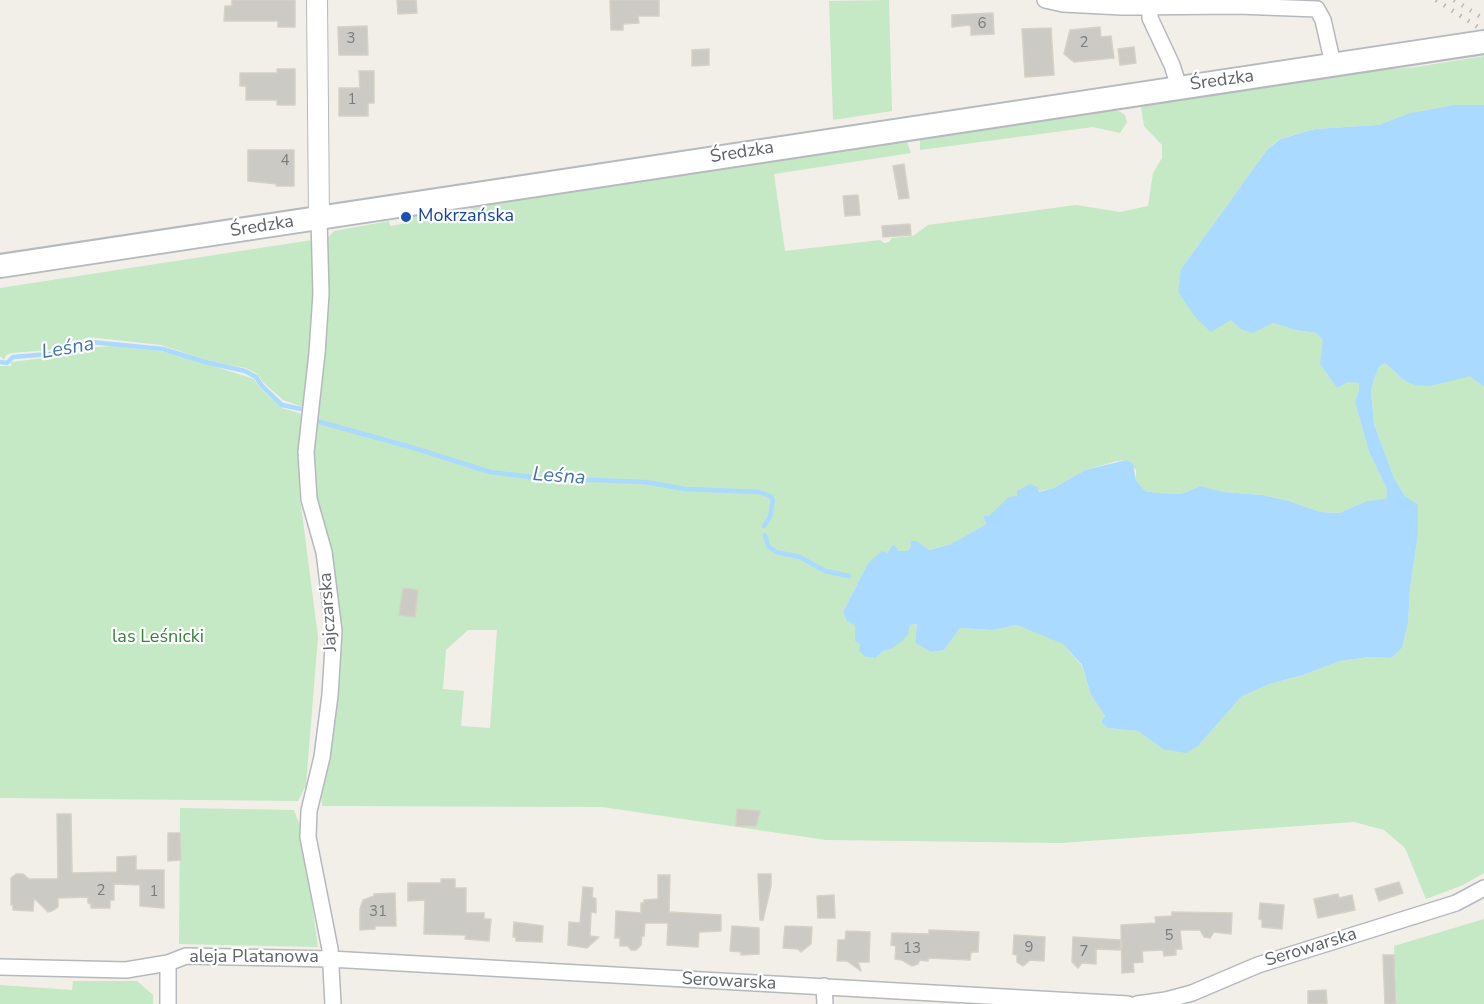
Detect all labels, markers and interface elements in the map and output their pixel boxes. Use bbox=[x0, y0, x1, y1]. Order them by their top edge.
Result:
house number: 6 bbox=[978, 15, 986, 33]
house number: 3 bbox=[347, 30, 355, 48]
house number: 2 bbox=[1080, 34, 1088, 52]
street label: Średzka bbox=[1189, 66, 1255, 96]
house number: 1 bbox=[348, 91, 356, 109]
street label: Średzka bbox=[709, 137, 775, 169]
house number: 4 bbox=[281, 152, 289, 170]
place label: Mokrzańska bbox=[418, 206, 514, 228]
marker: Mokrzańska bbox=[399, 210, 413, 224]
street label: Średzka bbox=[229, 211, 295, 243]
water label: Leśna bbox=[40, 333, 96, 365]
water label: Leśna bbox=[532, 463, 586, 491]
street label: Jajczarska bbox=[315, 572, 343, 652]
park label: las Leśnicki bbox=[112, 627, 204, 649]
house number: 2 bbox=[97, 882, 105, 900]
house number: 1 bbox=[150, 883, 158, 901]
house number: 31 bbox=[369, 903, 387, 921]
street label: Serowarska bbox=[1263, 924, 1359, 972]
house number: 5 bbox=[1165, 927, 1173, 945]
house number: 9 bbox=[1025, 939, 1033, 957]
house number: 13 bbox=[903, 940, 921, 958]
house number: 7 bbox=[1080, 943, 1088, 961]
street label: aleja Platanowa bbox=[189, 947, 319, 969]
street label: Serowarska bbox=[681, 969, 777, 995]

